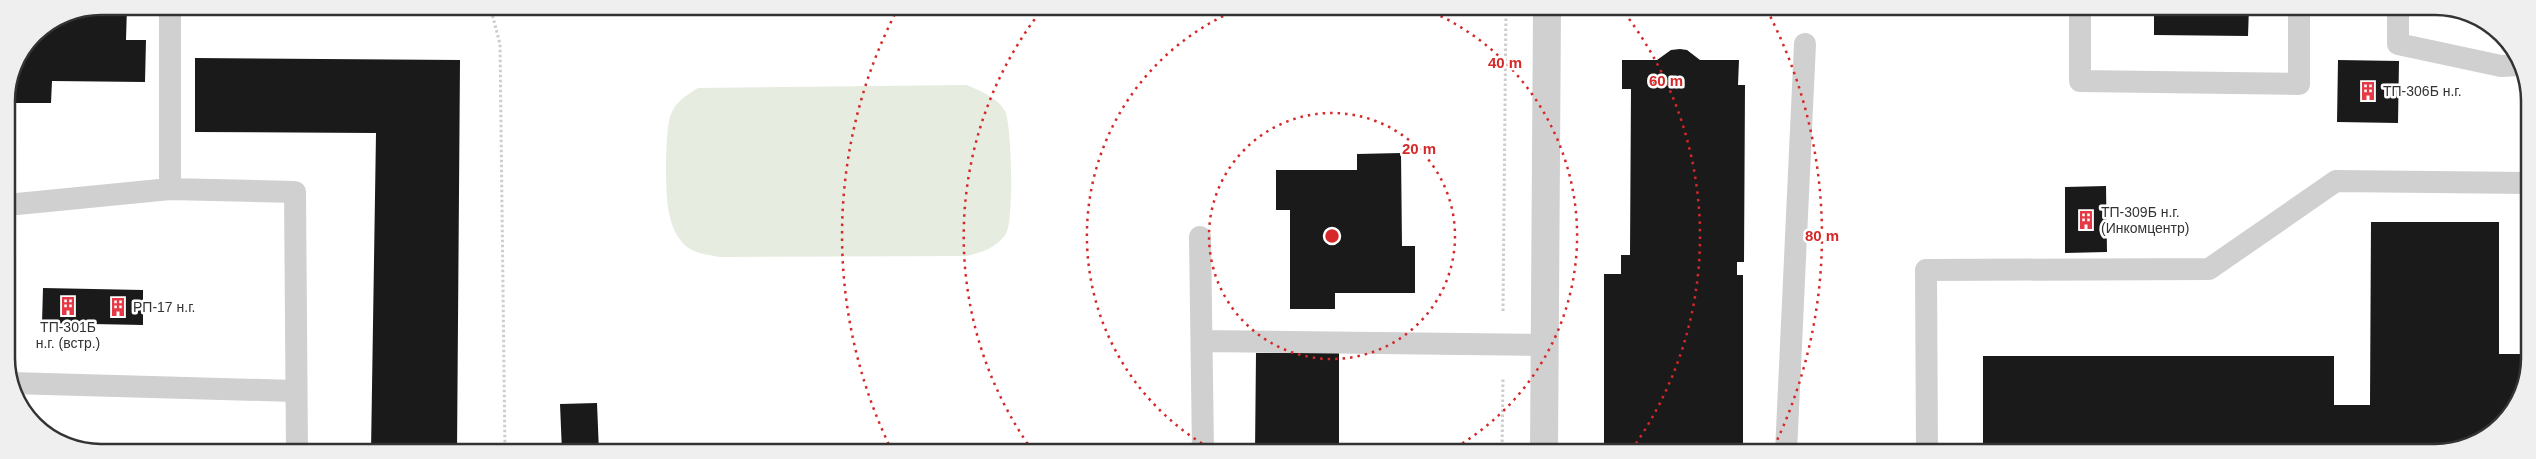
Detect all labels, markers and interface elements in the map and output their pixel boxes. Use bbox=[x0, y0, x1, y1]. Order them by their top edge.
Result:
text: 40 m bbox=[1488, 54, 1522, 71]
text: 60 m bbox=[1649, 72, 1683, 89]
building icon: ТП-306Б н.г. bbox=[2357, 80, 2379, 102]
place label: ТП-306Б н.г. bbox=[2383, 83, 2462, 99]
text: 20 m bbox=[1402, 140, 1436, 157]
place label: ТП-309Б н.г. (Инкомцентр) bbox=[2101, 204, 2189, 236]
building icon: ТП-309Б н.г. (Инкомцентр) bbox=[2075, 209, 2097, 231]
centre of rings bbox=[1323, 227, 1341, 245]
text: 80 m bbox=[1805, 227, 1839, 244]
building icon: ТП-301Б н.г. (встр.) bbox=[57, 295, 79, 317]
building icon: РП-17 н.г. bbox=[107, 296, 129, 318]
place label: РП-17 н.г. bbox=[133, 299, 195, 315]
place label: ТП-301Б н.г. (встр.) bbox=[36, 319, 100, 351]

